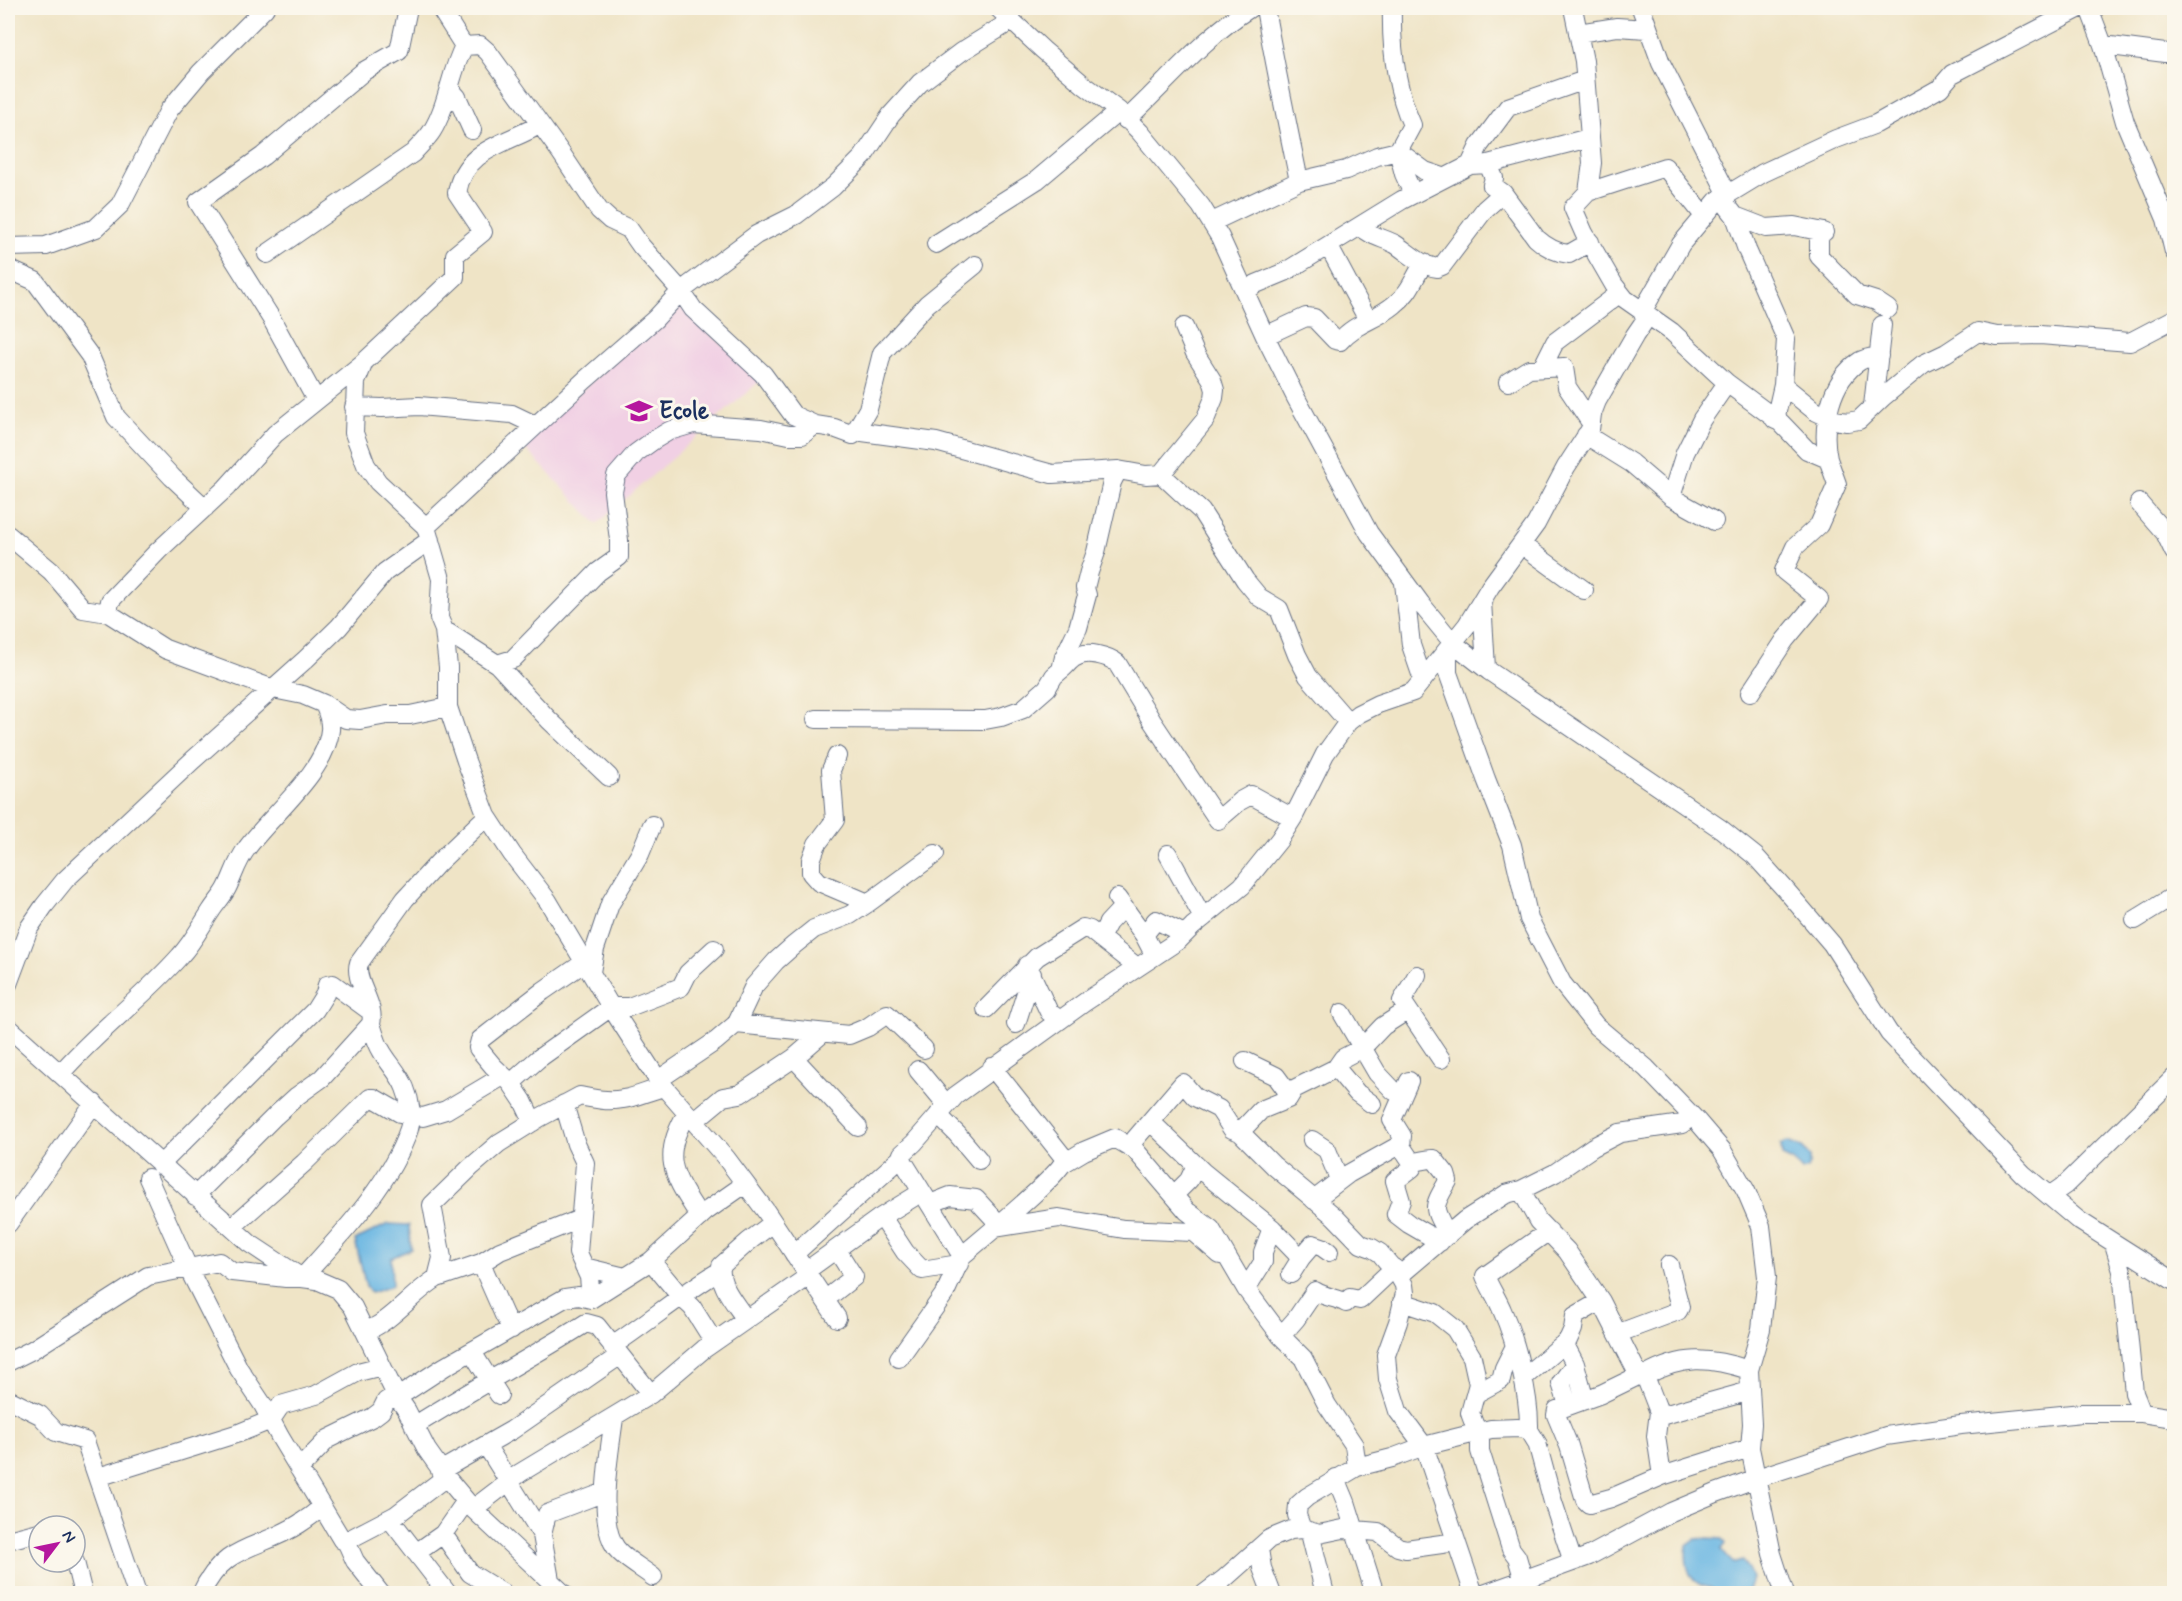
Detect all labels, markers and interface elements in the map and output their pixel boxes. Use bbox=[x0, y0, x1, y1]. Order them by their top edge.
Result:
school or university icon: Ecole bbox=[624, 396, 654, 426]
place label: Ecole bbox=[659, 396, 710, 427]
north arrow bbox=[27, 1514, 87, 1574]
text: N bbox=[57, 1527, 80, 1547]

